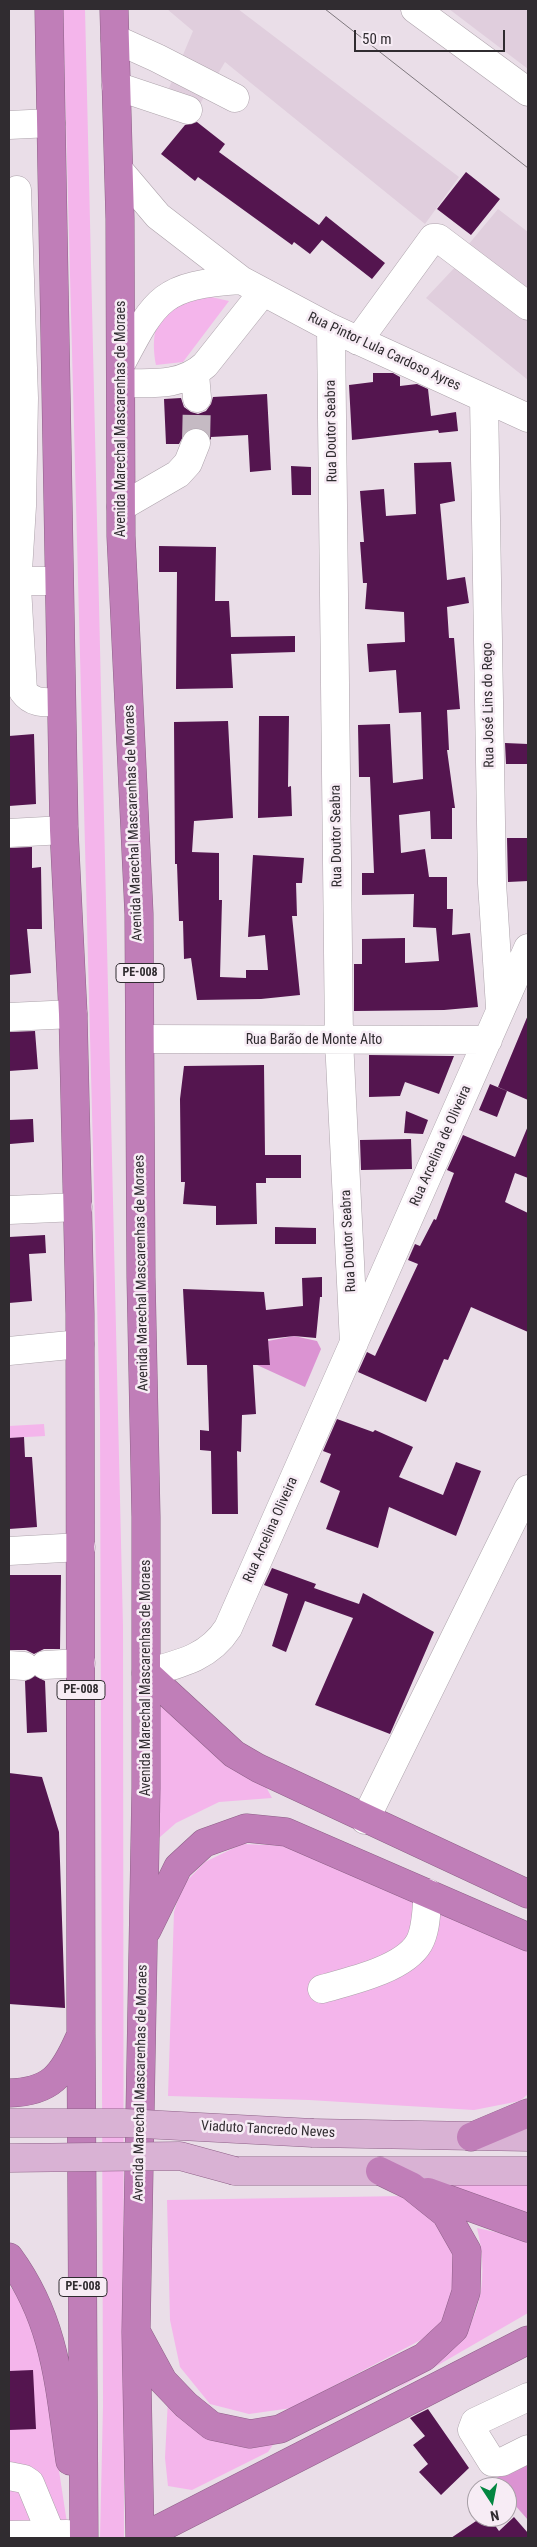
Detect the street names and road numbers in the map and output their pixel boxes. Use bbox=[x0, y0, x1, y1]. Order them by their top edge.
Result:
street label: Avenida Marechal Mascarenhas de Moraes bbox=[113, 301, 129, 537]
street label: Rua Pintor Lula Cardoso Ayres bbox=[305, 309, 463, 395]
street label: Rua Doutor Seabra bbox=[323, 380, 341, 482]
street label: Rua José Lins do Rego bbox=[480, 642, 498, 768]
street label: Avenida Marechal Mascarenhas de Moraes bbox=[121, 704, 147, 942]
street label: Rua Doutor Seabra bbox=[328, 785, 346, 887]
road number: PE-008 bbox=[116, 964, 164, 982]
street label: Rua Barão de Monte Alto bbox=[246, 1032, 382, 1048]
street label: Rua Arcelina de Oliveira bbox=[407, 1083, 475, 1209]
street label: Avenida Marechal Mascarenhas de Moraes bbox=[132, 1155, 152, 1391]
street label: Rua Doutor Seabra bbox=[338, 1189, 360, 1293]
street label: Rua Arcelina Oliveira bbox=[240, 1475, 302, 1585]
street label: Avenida Marechal Mascarenhas de Moraes bbox=[138, 1560, 154, 1796]
road number: PE-008 bbox=[57, 1680, 105, 1700]
street label: Avenida Marechal Mascarenhas de Moraes bbox=[131, 1965, 151, 2201]
street label: Viaduto Tancredo Neves bbox=[201, 2118, 335, 2142]
road number: PE-008 bbox=[59, 2278, 107, 2296]

